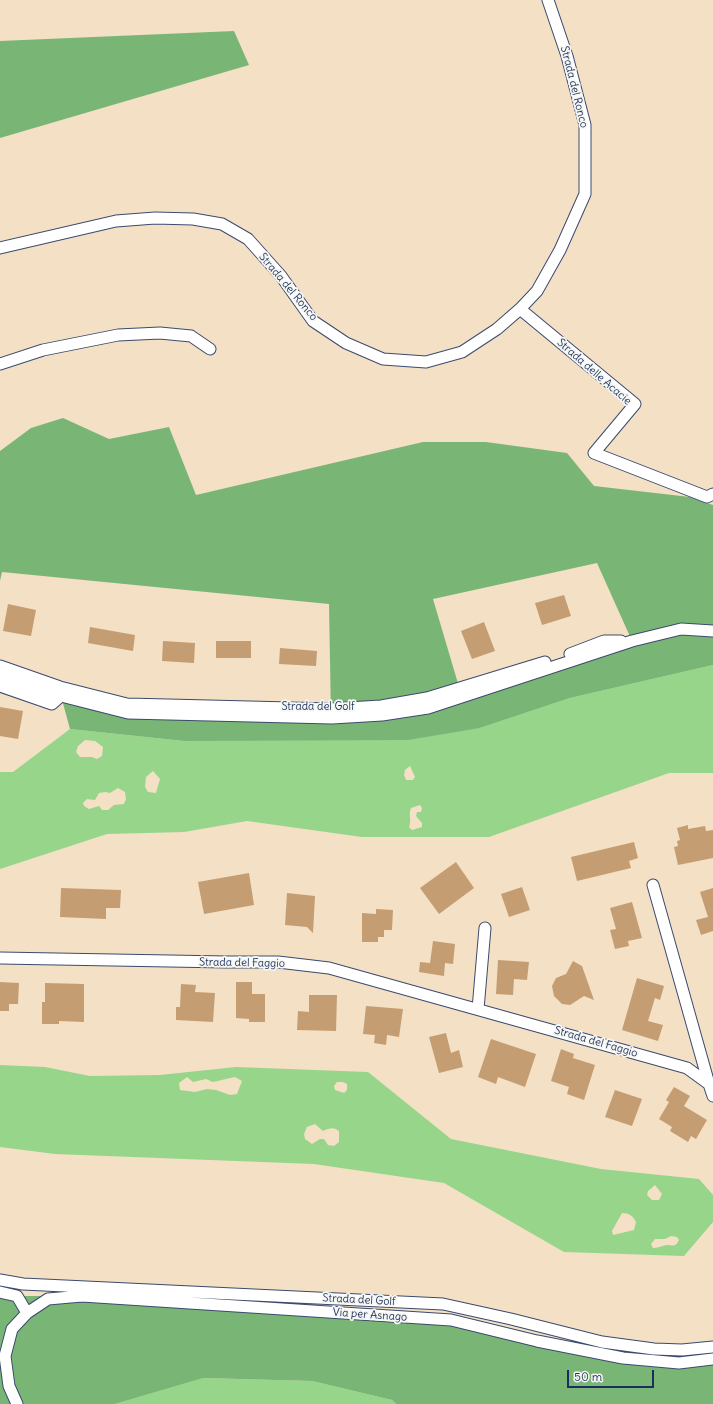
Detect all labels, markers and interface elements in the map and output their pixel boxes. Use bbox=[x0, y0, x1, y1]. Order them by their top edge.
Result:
street label: Strada del Ronco bbox=[557, 45, 591, 129]
street label: Strada del Ronco bbox=[256, 251, 320, 323]
street label: Strada delle Acacie bbox=[554, 336, 634, 408]
street label: Strada del Golf bbox=[281, 700, 355, 714]
street label: Strada del Faggio bbox=[199, 956, 285, 970]
street label: Strada del Faggio bbox=[553, 1024, 639, 1060]
street label: Strada del Golf bbox=[322, 1291, 396, 1309]
street label: Via per Asnago bbox=[332, 1306, 408, 1324]
scale bar bbox=[569, 1362, 656, 1388]
text: 50 m bbox=[574, 1369, 602, 1384]

